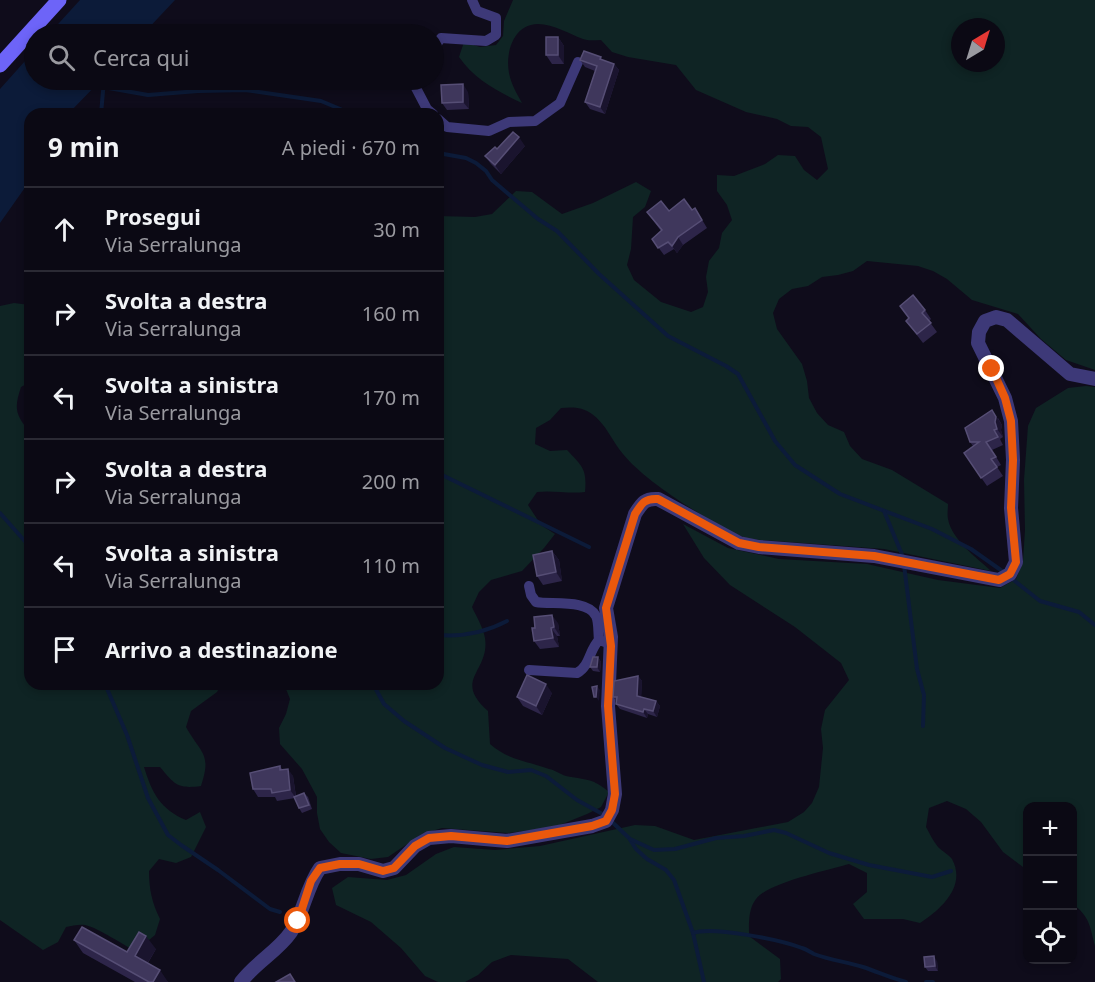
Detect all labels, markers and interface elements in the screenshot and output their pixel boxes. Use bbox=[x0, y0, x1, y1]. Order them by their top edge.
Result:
north arrow bbox=[951, 18, 1005, 72]
search box bbox=[24, 24, 444, 90]
icon: search bbox=[45, 41, 78, 74]
text: Cerca qui bbox=[93, 42, 189, 72]
text: 9 min bbox=[48, 129, 120, 165]
text: A piedi · 670 m bbox=[282, 134, 420, 161]
text: Prosegui bbox=[105, 201, 201, 231]
icon: ahead bbox=[48, 213, 81, 246]
text: 30 m bbox=[373, 216, 420, 243]
text: Via Serralunga bbox=[105, 231, 242, 258]
text: Svolta a destra bbox=[105, 285, 268, 315]
icon: right bbox=[48, 297, 81, 330]
text: 160 m bbox=[362, 300, 420, 327]
text: Via Serralunga bbox=[105, 315, 242, 342]
route end bbox=[978, 355, 1004, 381]
text: Svolta a sinistra bbox=[105, 369, 279, 399]
icon: left bbox=[48, 381, 81, 414]
text: 170 m bbox=[362, 384, 420, 411]
text: Via Serralunga bbox=[105, 399, 242, 426]
text: Svolta a destra bbox=[105, 453, 268, 483]
icon: right bbox=[48, 465, 81, 498]
text: 200 m bbox=[362, 468, 420, 495]
text: Via Serralunga bbox=[105, 483, 242, 510]
text: Svolta a sinistra bbox=[105, 537, 279, 567]
icon: left bbox=[48, 549, 81, 582]
text: 110 m bbox=[362, 552, 420, 579]
text: Via Serralunga bbox=[105, 567, 242, 594]
icon: arrive bbox=[48, 633, 81, 666]
text: Arrivo a destinazione bbox=[105, 634, 338, 664]
map controls bbox=[1023, 802, 1077, 964]
button: + bbox=[1023, 802, 1077, 856]
button: − bbox=[1023, 856, 1077, 910]
route start bbox=[284, 907, 310, 933]
button: locate bbox=[1023, 910, 1077, 964]

